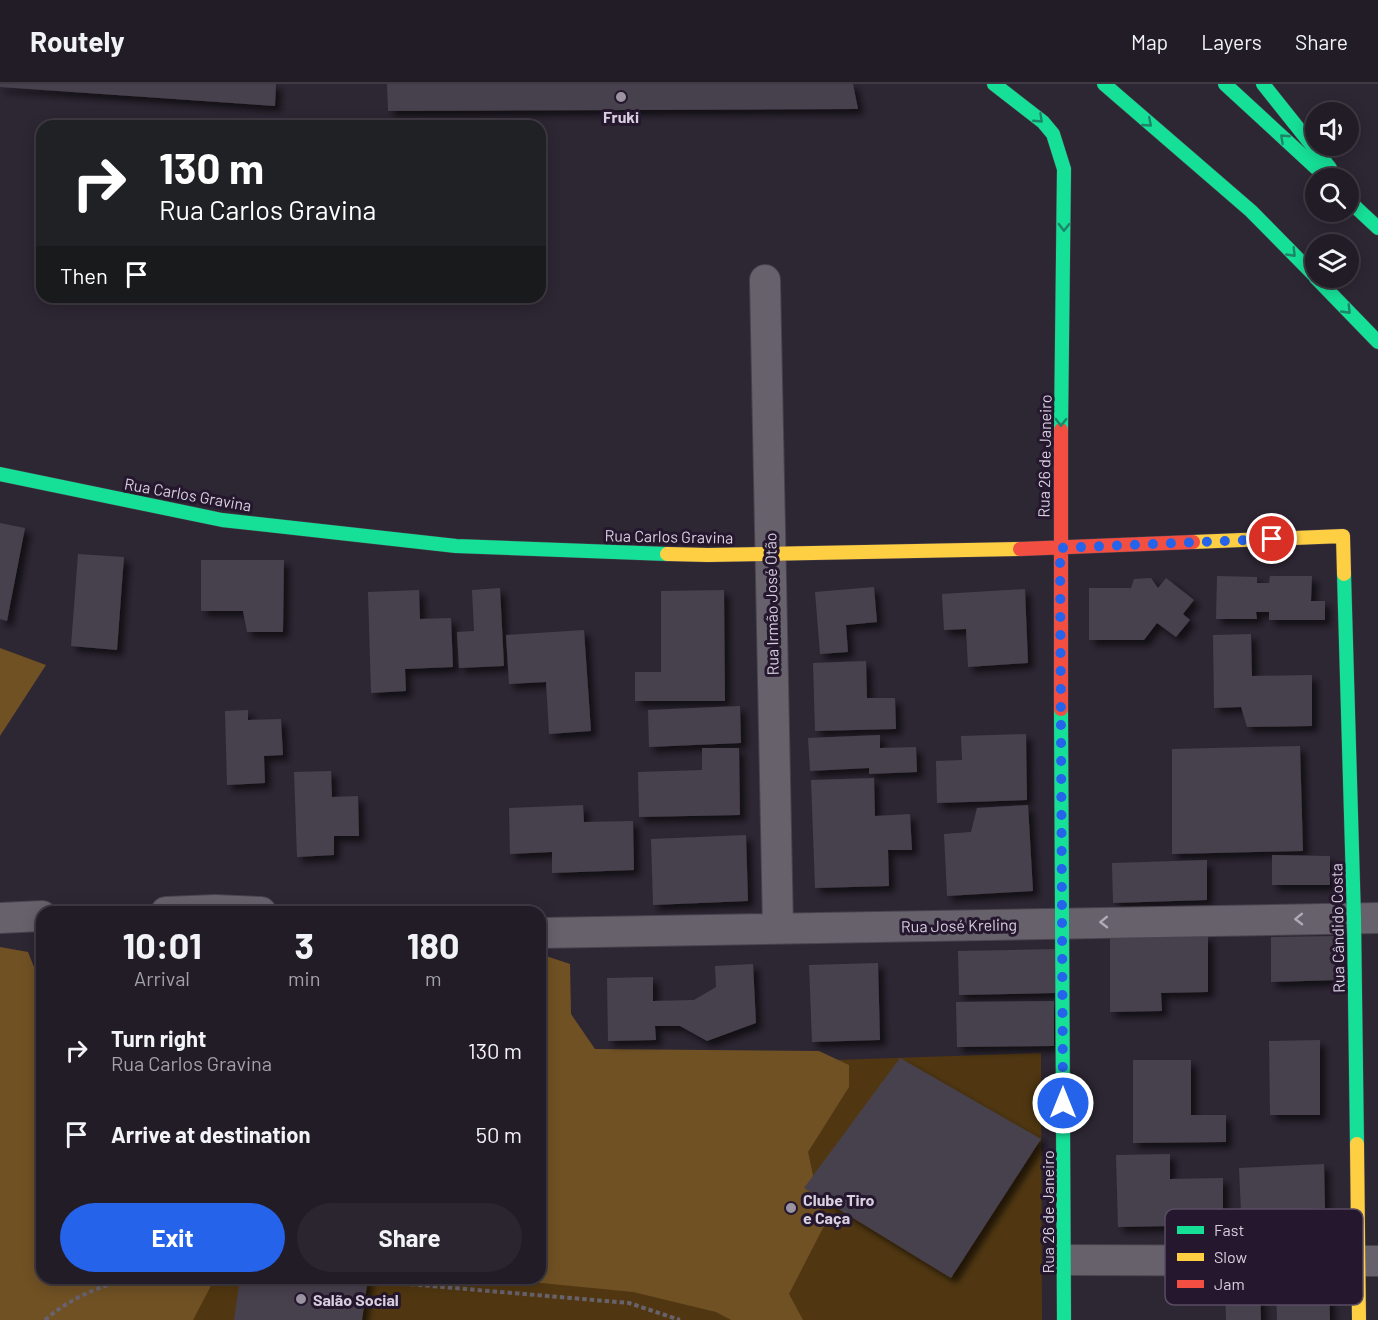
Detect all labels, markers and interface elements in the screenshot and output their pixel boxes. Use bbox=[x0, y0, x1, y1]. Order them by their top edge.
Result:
text: Routely bbox=[30, 24, 125, 58]
text: Map bbox=[1131, 29, 1168, 54]
text: Layers bbox=[1201, 29, 1262, 54]
text: Share bbox=[1295, 29, 1348, 54]
marker: Fruki bbox=[614, 90, 628, 104]
map controls bbox=[1305, 102, 1359, 288]
button: sound bbox=[1305, 102, 1359, 156]
place label: Fruki bbox=[603, 107, 639, 126]
one-way arrow bbox=[1032, 112, 1043, 123]
one-way arrow bbox=[1141, 116, 1152, 127]
one-way arrow bbox=[1281, 134, 1291, 145]
text: 130 m bbox=[159, 142, 264, 192]
icon: right bbox=[60, 144, 138, 222]
button: search bbox=[1305, 168, 1359, 222]
text: Rua Carlos Gravina bbox=[159, 193, 376, 225]
one-way arrow bbox=[1058, 223, 1070, 232]
button: layers bbox=[1305, 234, 1359, 288]
one-way arrow bbox=[1285, 246, 1296, 257]
icon: arrive bbox=[120, 258, 153, 291]
text: Then bbox=[60, 262, 108, 288]
one-way arrow bbox=[1340, 303, 1351, 313]
street label: Rua 26 de Janeiro bbox=[1033, 394, 1055, 518]
one-way arrow bbox=[1055, 418, 1067, 427]
street label: Rua Carlos Gravina bbox=[123, 473, 253, 515]
pin bbox=[1246, 513, 1297, 564]
icon: arrive bbox=[1255, 522, 1288, 555]
street label: Rua Carlos Gravina bbox=[604, 525, 734, 547]
street label: Rua Irmão José Otão bbox=[760, 532, 782, 676]
street label: Rua Cândido Costa bbox=[1326, 863, 1348, 993]
one-way arrow bbox=[1294, 913, 1303, 925]
street label: Rua José Kreling bbox=[901, 914, 1017, 936]
one-way arrow bbox=[1099, 916, 1108, 928]
text: 10:01 bbox=[122, 923, 202, 966]
text: 3 bbox=[295, 923, 314, 966]
text: 180 bbox=[407, 923, 460, 966]
text: Arrival bbox=[134, 966, 190, 990]
text: min bbox=[288, 966, 320, 990]
text: m bbox=[425, 966, 441, 990]
text: Turn right bbox=[111, 1025, 206, 1051]
icon: right bbox=[60, 1034, 93, 1067]
text: 130 m bbox=[468, 1037, 522, 1063]
text: Rua Carlos Gravina bbox=[111, 1051, 272, 1075]
position arrow bbox=[1031, 1071, 1095, 1135]
icon: arrive bbox=[60, 1118, 93, 1151]
text: Arrive at destination bbox=[111, 1121, 310, 1147]
text: 50 m bbox=[476, 1121, 522, 1147]
street label: Rua 26 de Janeiro bbox=[1038, 1150, 1057, 1274]
place label: Clube Tiro e Caça bbox=[803, 1190, 875, 1227]
marker: Clube Tiro e Caça bbox=[784, 1201, 798, 1215]
button: Exit bbox=[60, 1203, 285, 1272]
button: Share bbox=[297, 1203, 522, 1272]
legend bbox=[1165, 1209, 1363, 1305]
text: Fast bbox=[1214, 1220, 1244, 1239]
text: Slow bbox=[1214, 1247, 1247, 1266]
text: Jam bbox=[1214, 1274, 1245, 1293]
place label: Salão Social bbox=[313, 1290, 399, 1309]
marker: Salão Social bbox=[294, 1292, 308, 1306]

